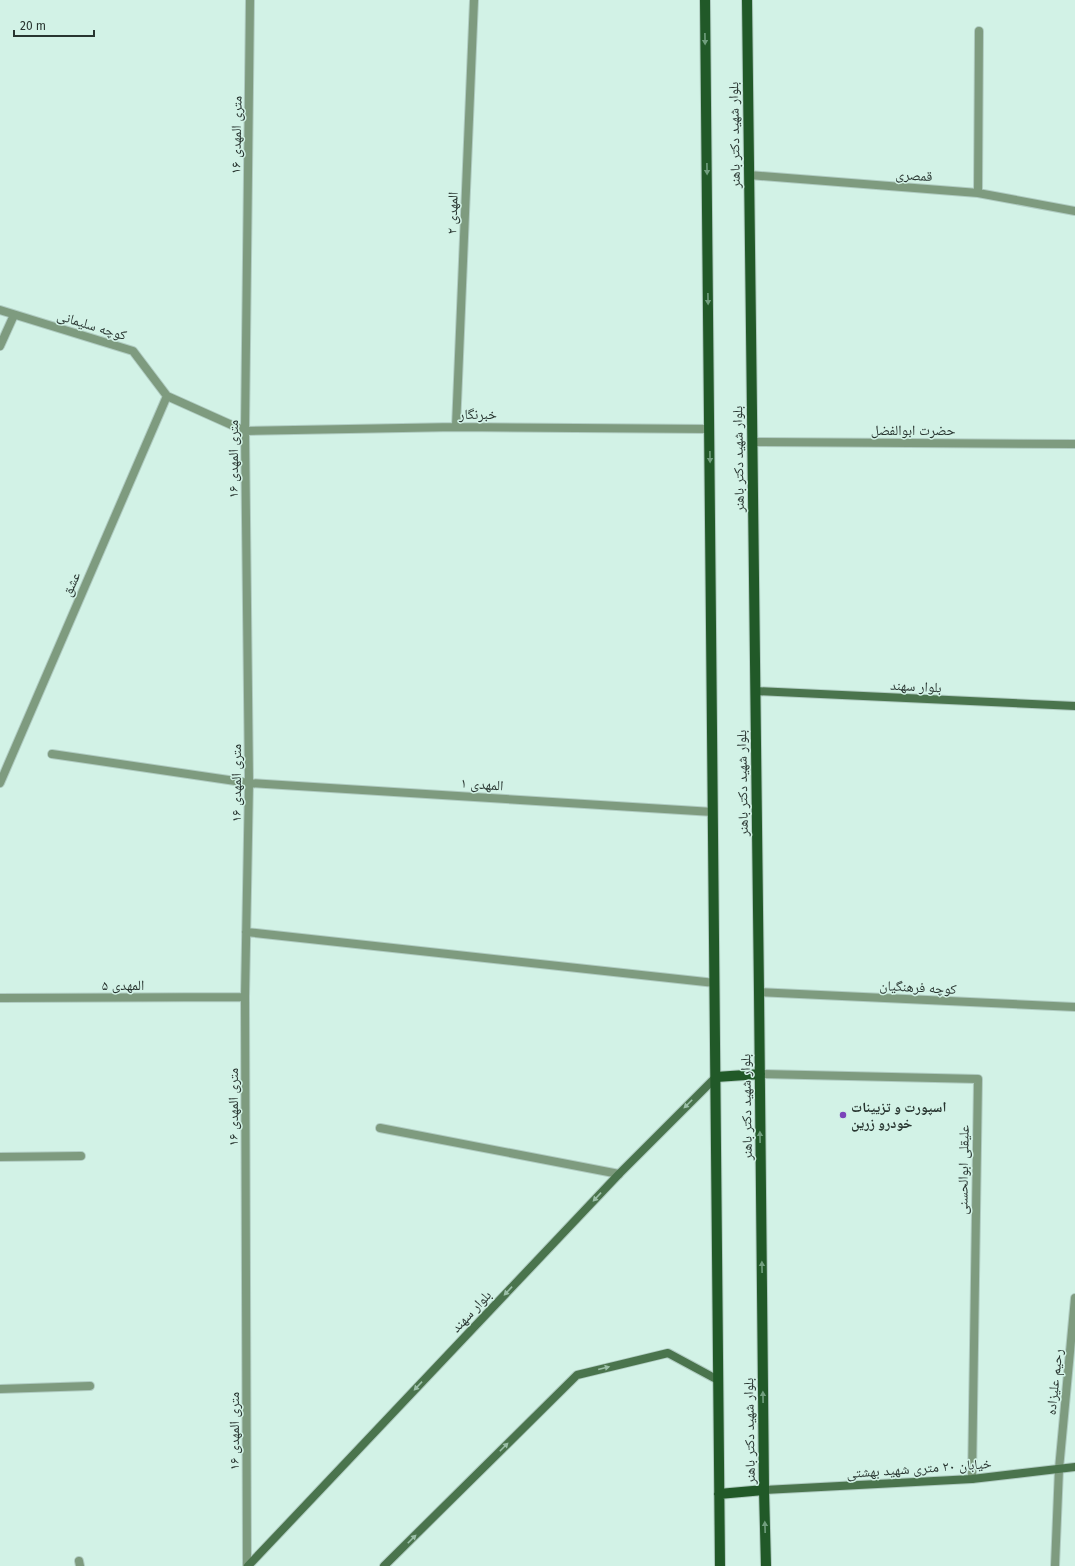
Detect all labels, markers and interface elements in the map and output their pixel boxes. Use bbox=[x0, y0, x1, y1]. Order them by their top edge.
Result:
scale bar bbox=[14, 12, 94, 38]
text: 20 m bbox=[20, 19, 46, 33]
one-way arrow bbox=[702, 33, 708, 46]
street label: بلوار شهید دکتر باهنر bbox=[725, 81, 744, 189]
street label: ۱۶ متری المهدی bbox=[227, 96, 246, 174]
one-way arrow bbox=[704, 163, 710, 176]
street label: قمصری bbox=[895, 166, 933, 185]
street label: المهدی ۲ bbox=[443, 191, 462, 235]
one-way arrow bbox=[705, 293, 711, 306]
street label: کوچه سلیمانی bbox=[55, 307, 129, 344]
street label: بلوار شهید دکتر باهنر bbox=[729, 405, 748, 513]
street label: خبرنگار bbox=[458, 406, 497, 423]
street label: ۱۶ متری المهدی bbox=[225, 420, 242, 498]
street label: حضرت ابوالفضل bbox=[871, 422, 955, 439]
one-way arrow bbox=[707, 451, 713, 464]
street label: عشق bbox=[59, 569, 85, 600]
street label: بلوار سهند bbox=[890, 677, 942, 696]
street label: بلوار شهید دکتر باهنر bbox=[733, 729, 752, 837]
street label: ۱۶ متری المهدی bbox=[228, 744, 245, 822]
street label: المهدی ۱ bbox=[460, 775, 504, 794]
street label: المهدی ۵ bbox=[102, 977, 144, 994]
street label: کوچه فرهنگیان bbox=[879, 977, 957, 998]
street label: بلوار شهید دکتر باهنر bbox=[737, 1053, 756, 1161]
street label: ۱۶ متری المهدی bbox=[225, 1068, 242, 1146]
one-way arrow bbox=[683, 1099, 693, 1109]
place label: اسپورت و تزیینات خودرو زرین bbox=[851, 1099, 946, 1132]
marker: اسپورت و تزیینات خودرو زرین bbox=[838, 1110, 848, 1120]
street label: علیقلی ابوالحسنی bbox=[954, 1125, 973, 1215]
one-way arrow bbox=[757, 1131, 764, 1143]
one-way arrow bbox=[592, 1192, 602, 1202]
one-way arrow bbox=[759, 1260, 765, 1273]
street label: بلوار سهند bbox=[448, 1287, 495, 1336]
one-way arrow bbox=[504, 1287, 513, 1296]
street label: رحیم علیزاده bbox=[1043, 1348, 1067, 1416]
one-way arrow bbox=[598, 1365, 610, 1371]
street label: بلوار شهید دکتر باهنر bbox=[740, 1377, 759, 1485]
one-way arrow bbox=[414, 1381, 423, 1391]
one-way arrow bbox=[760, 1390, 766, 1403]
street label: ۱۶ متری المهدی bbox=[226, 1392, 243, 1470]
one-way arrow bbox=[499, 1442, 509, 1452]
street label: خیابان ۲۰ متری شهید بهشتی bbox=[846, 1455, 992, 1482]
one-way arrow bbox=[762, 1520, 768, 1533]
one-way arrow bbox=[407, 1534, 417, 1543]

